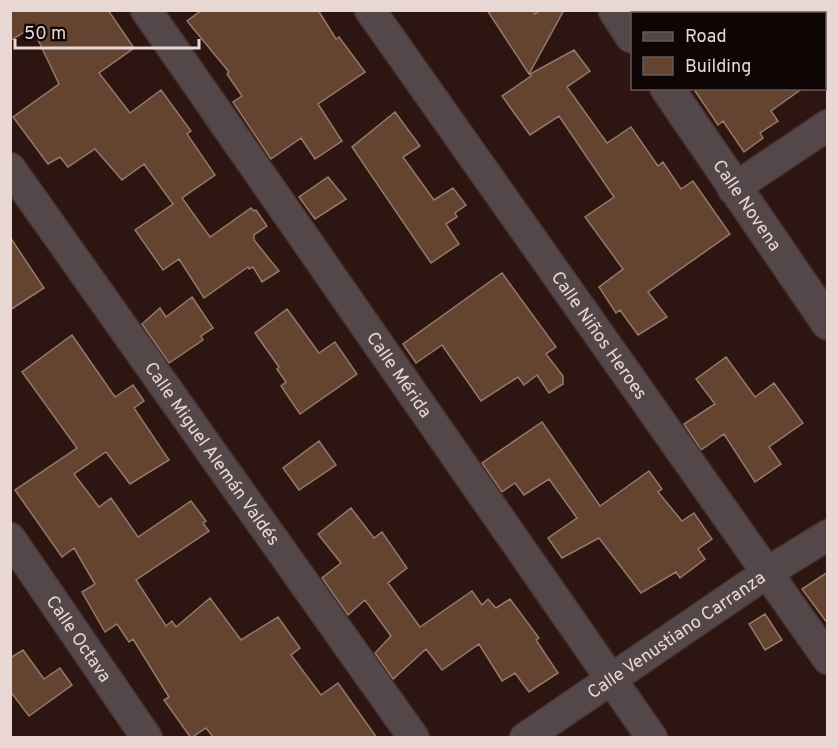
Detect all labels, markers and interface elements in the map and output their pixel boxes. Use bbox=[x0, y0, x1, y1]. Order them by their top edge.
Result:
scale bar bbox=[15, 12, 200, 50]
legend bbox=[631, 12, 826, 90]
text: 50 m bbox=[24, 23, 66, 46]
text: Road bbox=[685, 26, 727, 49]
text: Building bbox=[685, 56, 751, 79]
street label: Calle Novena bbox=[707, 156, 785, 256]
street label: Calle Niños Heroes bbox=[545, 267, 651, 405]
street label: Calle Mérida bbox=[360, 328, 436, 423]
street label: Calle Miguel Alemán Valdés bbox=[138, 358, 284, 551]
street label: Calle Venustiano Carranza bbox=[583, 567, 771, 705]
street label: Calle Octava bbox=[40, 591, 116, 688]

